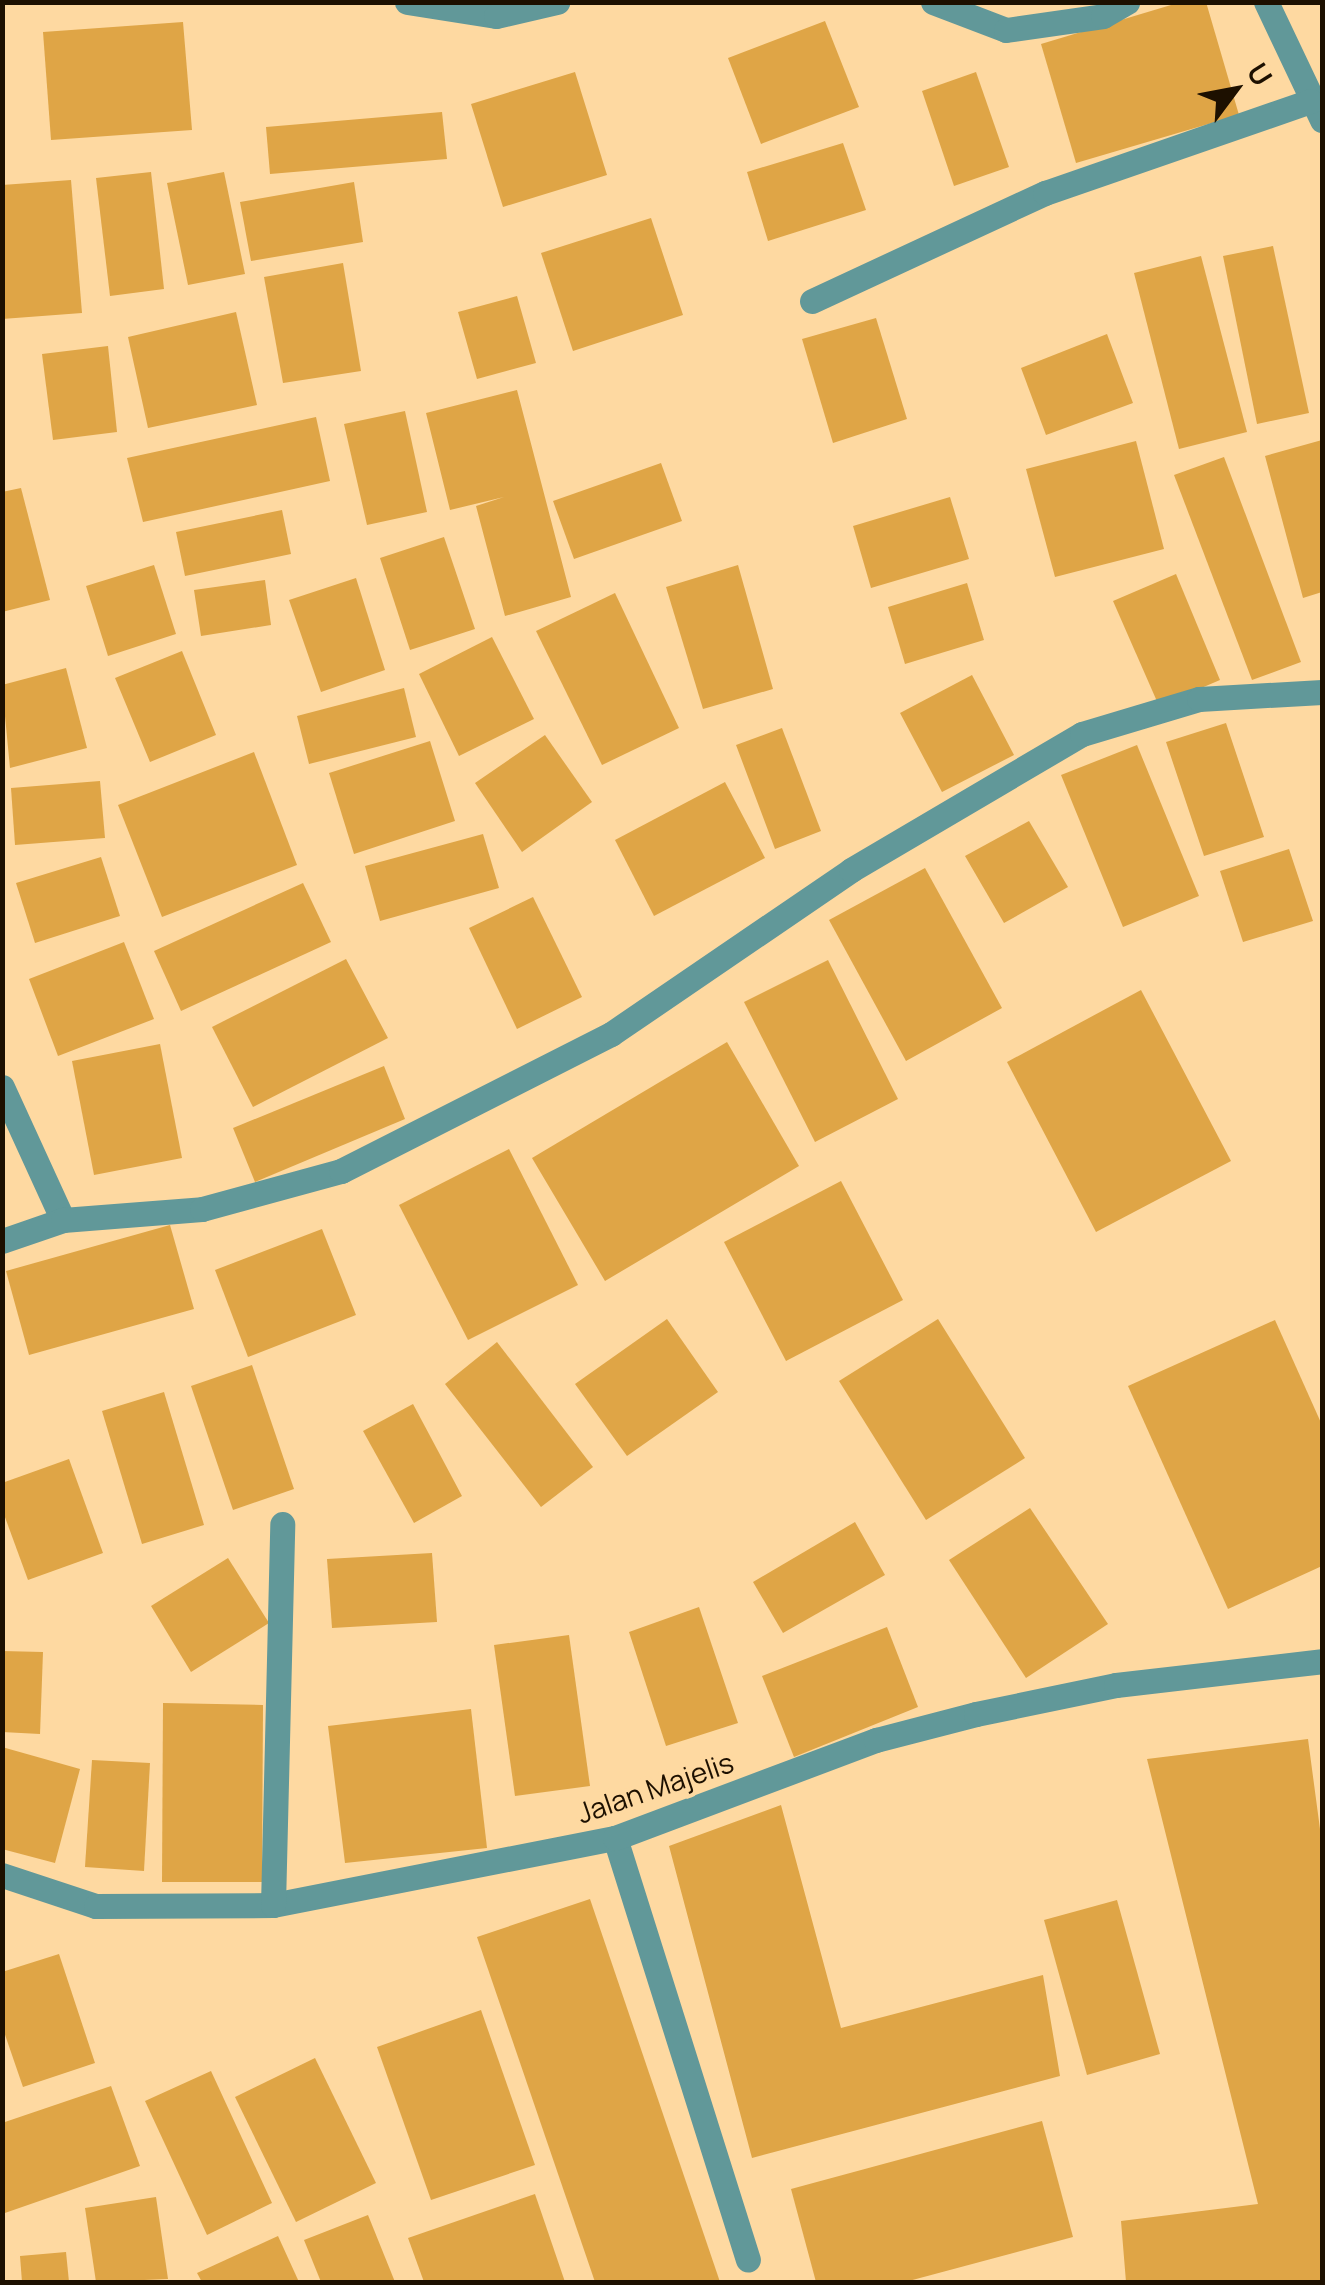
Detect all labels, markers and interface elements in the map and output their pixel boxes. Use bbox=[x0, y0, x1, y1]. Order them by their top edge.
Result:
north arrow bbox=[1185, 40, 1285, 140]
text: U bbox=[1239, 55, 1282, 93]
street label: Jalan Majelis bbox=[572, 1745, 738, 1829]

